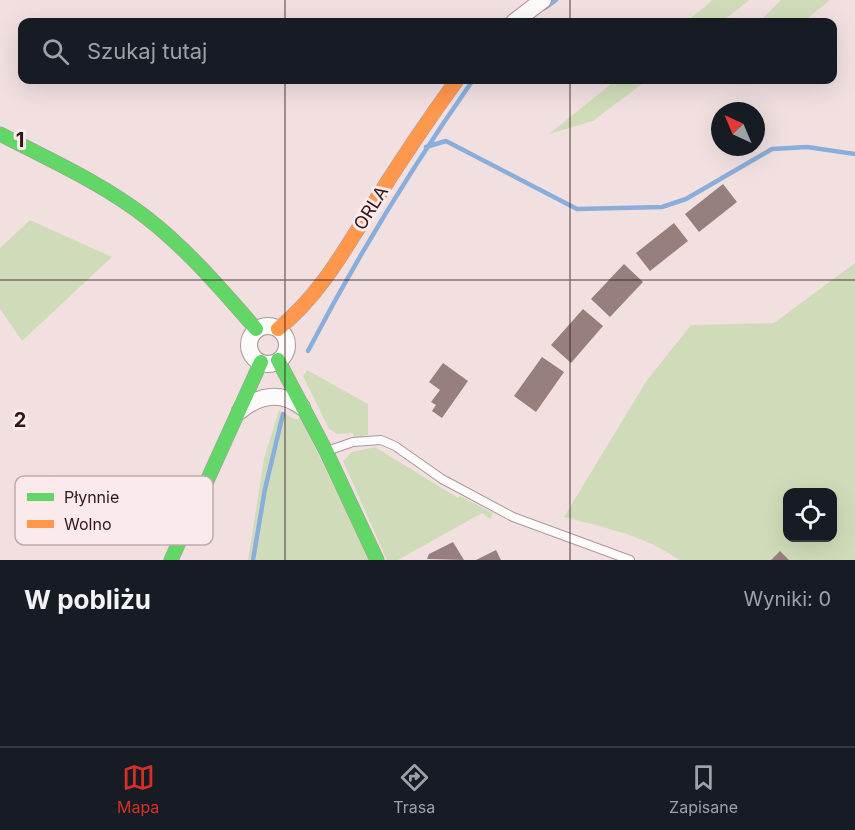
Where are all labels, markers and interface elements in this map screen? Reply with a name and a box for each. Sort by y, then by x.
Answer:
search box [18,18,837,84]
icon: search [39,35,72,68]
text: Szukaj tutaj [87,38,207,64]
north arrow [711,102,765,156]
text: 1 [16,128,24,152]
street label: ORLA [349,182,392,234]
text: 2 [14,408,26,432]
legend [15,476,213,545]
text: Płynnie [64,487,119,507]
map controls [783,488,837,542]
button: locate [783,488,837,542]
text: Wolno [64,514,111,534]
text: W pobliżu [24,584,151,615]
text: Wyniki: 0 [744,587,831,611]
tab: Mapa [117,761,159,817]
tab: Trasa [393,761,435,817]
tab: Zapisane [669,761,738,817]

